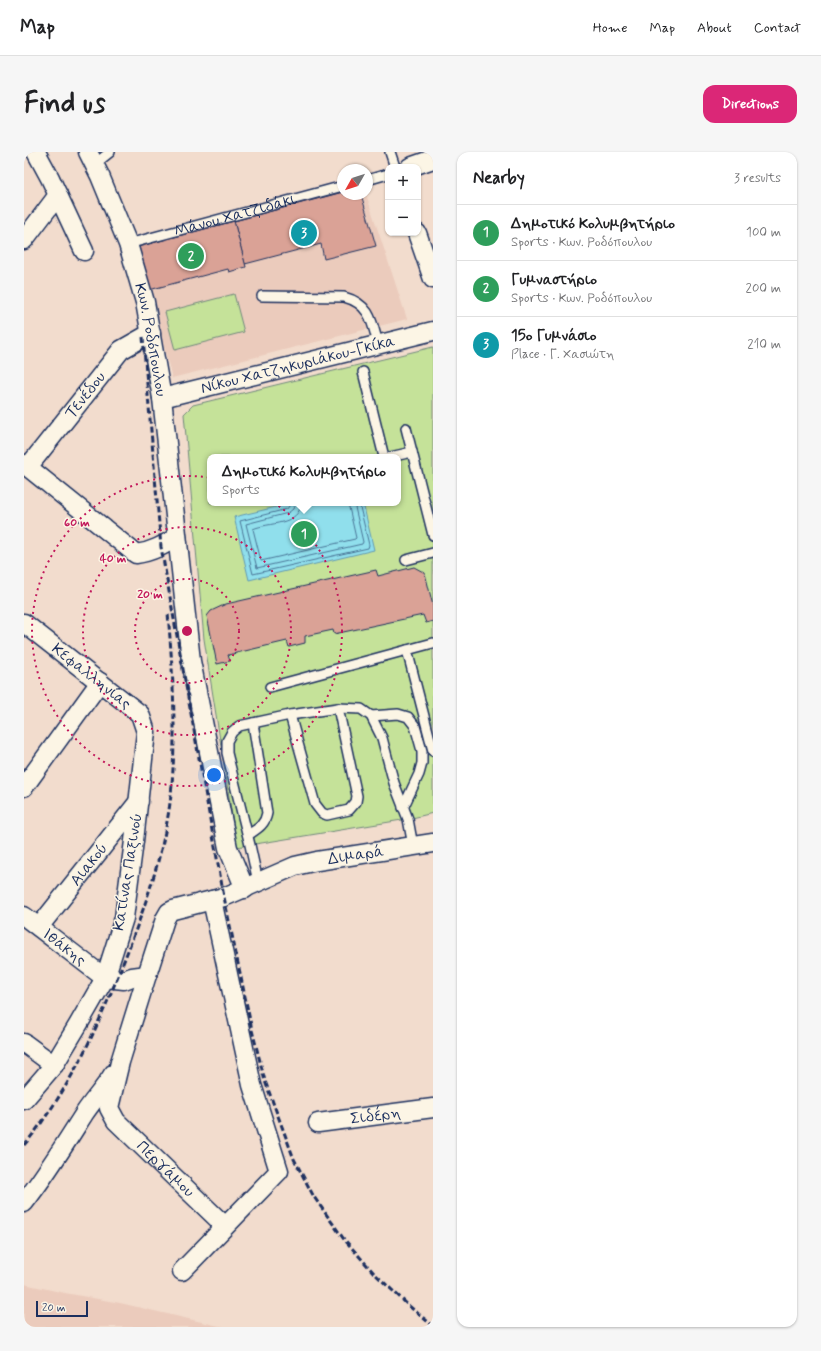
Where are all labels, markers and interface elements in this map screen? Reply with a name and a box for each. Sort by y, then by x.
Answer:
text: Map [20,15,55,40]
text: Home [593,19,627,37]
text: Map [649,19,675,37]
text: About [697,19,732,37]
text: Contact [754,19,801,37]
button: Directions [703,85,797,123]
text: Find us [24,86,105,123]
north arrow [337,164,373,200]
map controls [385,164,421,236]
button: + [385,164,421,200]
text: Nearby [473,167,525,189]
text: 3 results [734,170,781,187]
street label: Μάνου Χατζιδάκι [172,188,299,242]
button: − [385,200,421,236]
text: Δημοτικό Κολυμβητήριο [511,214,675,234]
pin: 3 [291,218,317,248]
text: 1 [483,224,489,241]
text: 100 m [746,224,781,241]
text: Sports · Κων. Ροδόπουλου [511,234,652,251]
pin: 2 [178,241,204,271]
text: Γυμναστήριο [511,270,597,290]
street label: Κων. Ροδόπουλου [129,280,172,398]
text: 2 [483,280,489,297]
text: 200 m [746,280,781,297]
text: Sports · Κων. Ροδόπουλου [511,290,652,307]
text: 15ο Γυμνάσιο [511,326,596,346]
street label: Νίκου Χατζηκυριάκου-Γκίκα [198,330,397,399]
text: 3 [483,336,489,353]
text: 210 m [747,336,781,353]
text: Place · Γ. Χασιώτη [511,346,614,363]
street label: Τενέδου [60,367,110,423]
popup [207,454,401,506]
text: Δημοτικό Κολυμβητήριο [222,462,386,482]
text: Sports [222,482,260,499]
text: 60 m [64,515,90,531]
pin: 1 [291,519,317,549]
text: 40 m [100,551,127,567]
text: 20 m [137,587,163,603]
centre of rings [180,624,194,638]
street label: Κεφαλληνίας [47,638,136,714]
your location [204,765,224,785]
street label: Κατίνας Παξινού [108,812,148,932]
street label: Αιακού [65,839,112,890]
street label: Διμαρά [326,840,385,870]
street label: Ιθάκης [38,924,91,970]
street label: Σιδέρη [349,1102,402,1129]
street label: Περγάμου [132,1136,199,1202]
scale bar [36,1299,88,1318]
text: 20 m [42,1301,65,1315]

